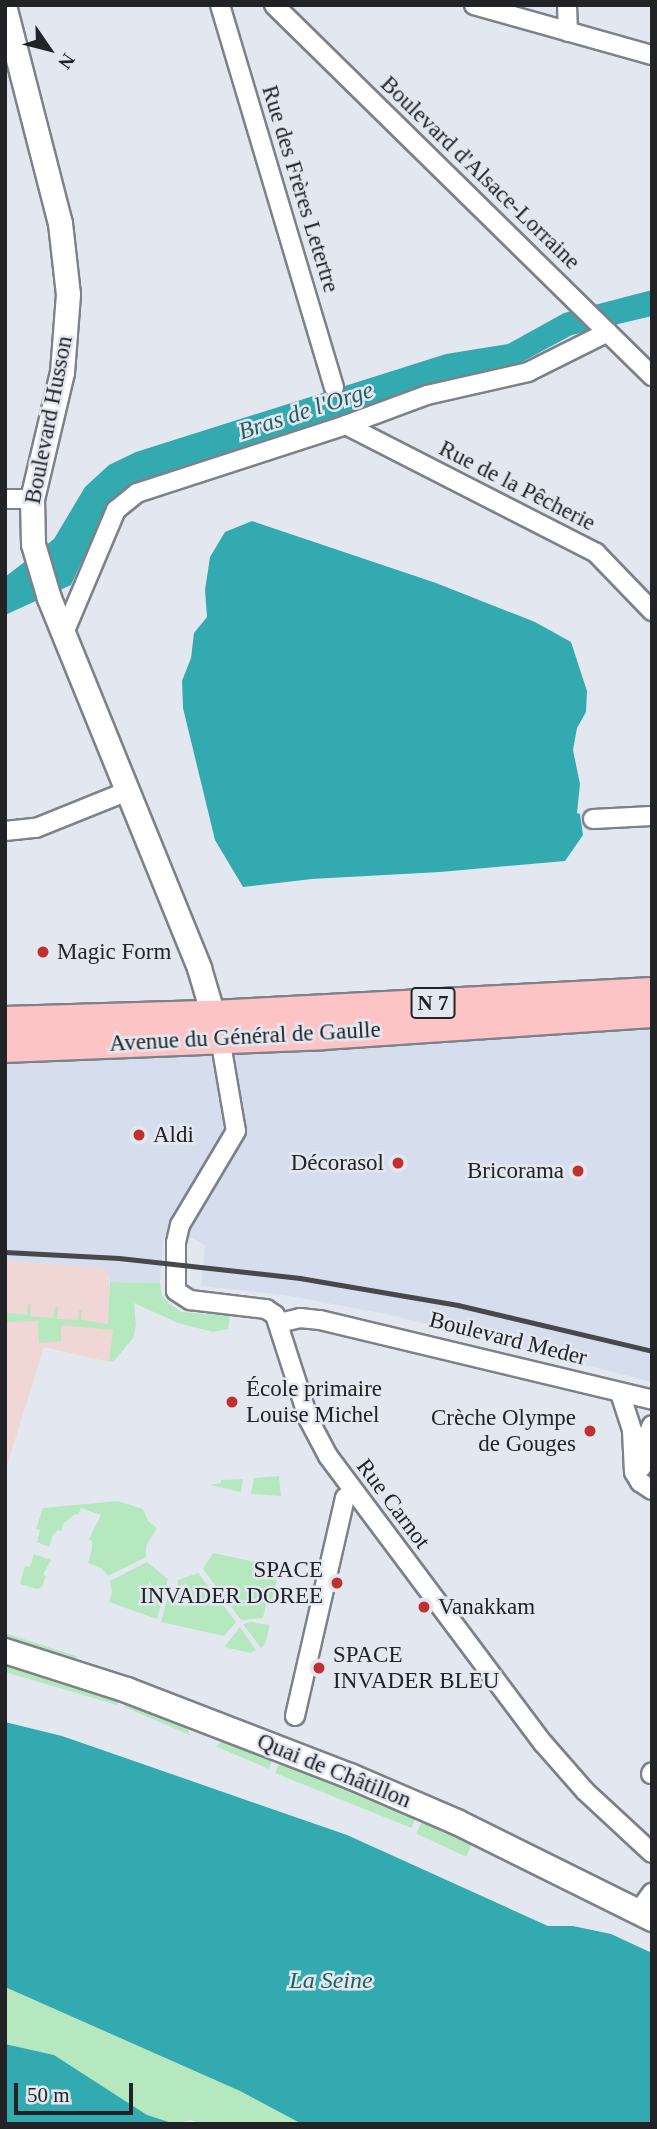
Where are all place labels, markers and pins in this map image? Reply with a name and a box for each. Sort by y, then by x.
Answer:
place label: Magic Form [57,938,171,966]
marker: Magic Form [35,944,51,960]
place label: Aldi [153,1121,194,1149]
marker: Aldi [131,1127,147,1143]
place label: Décorasol [291,1149,384,1177]
marker: Décorasol [390,1155,406,1171]
place label: Bricorama [467,1157,564,1185]
marker: Bricorama [570,1163,586,1179]
place label: École primaire Louise Michel [246,1375,382,1429]
marker: École primaire Louise Michel [224,1394,240,1410]
place label: Crèche Olympe de Gouges [431,1404,576,1458]
marker: Crèche Olympe de Gouges [582,1423,598,1439]
place label: SPACE INVADER DOREE [140,1556,323,1610]
marker: SPACE INVADER DOREE [329,1575,345,1591]
place label: Vanakkam [438,1593,535,1621]
marker: Vanakkam [416,1599,432,1615]
place label: SPACE INVADER BLEU [333,1641,499,1695]
marker: SPACE INVADER BLEU [311,1660,327,1676]

